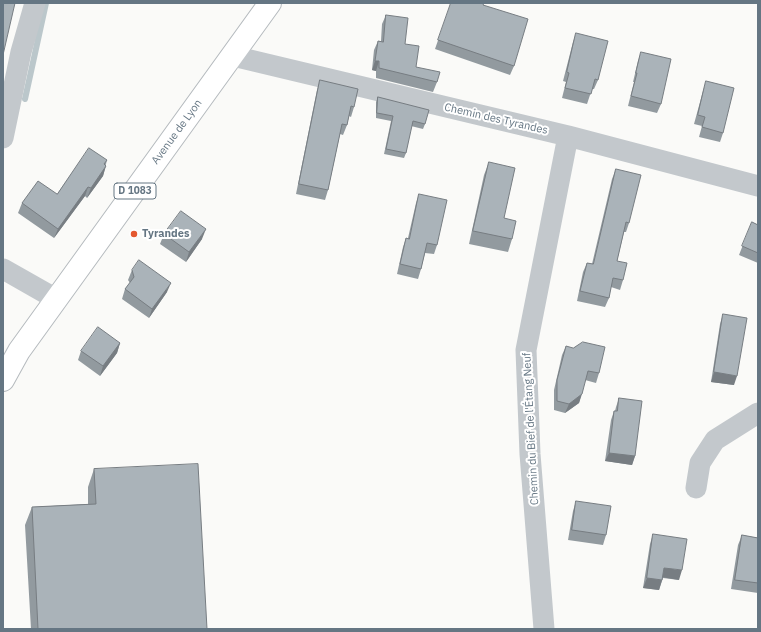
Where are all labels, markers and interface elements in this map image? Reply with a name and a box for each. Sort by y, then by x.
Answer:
street label: Avenue de Lyon [149,97,205,167]
street label: Chemin des Tyrandes [443,101,549,137]
road number: D 1083 [114,183,156,199]
place label: Tyrandes [142,227,189,241]
marker: Tyrandes [129,229,139,239]
street label: Chemin du Bief de l'Étang Neuf [520,352,542,506]

